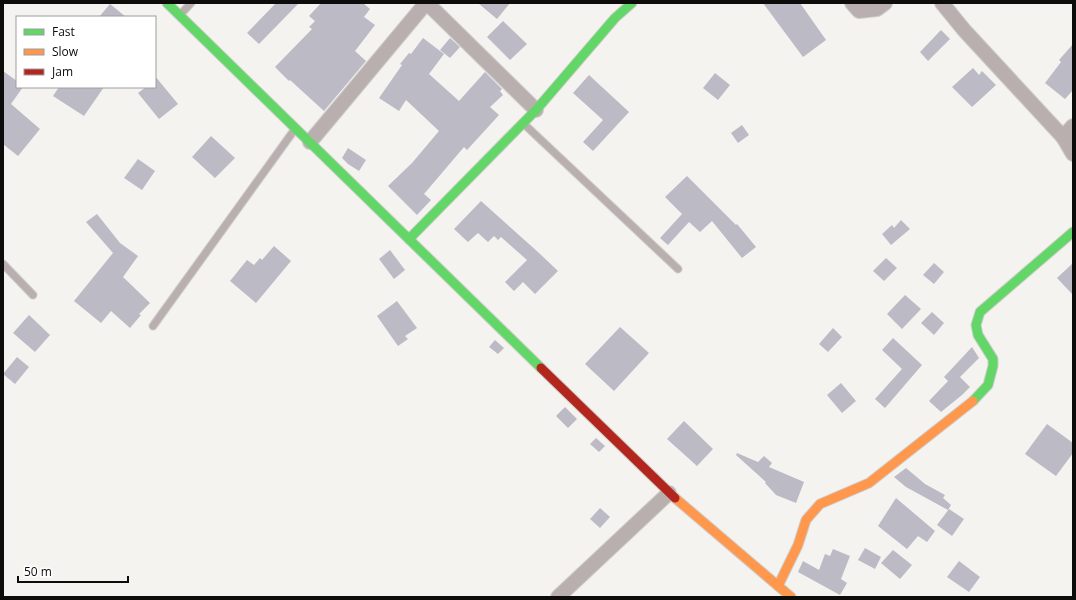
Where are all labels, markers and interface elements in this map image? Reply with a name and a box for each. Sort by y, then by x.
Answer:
legend [16,16,156,88]
text: Fast [52,23,75,40]
text: Slow [52,43,79,60]
text: Jam [51,63,73,80]
scale bar [18,558,128,584]
text: 50 m [24,563,52,580]

